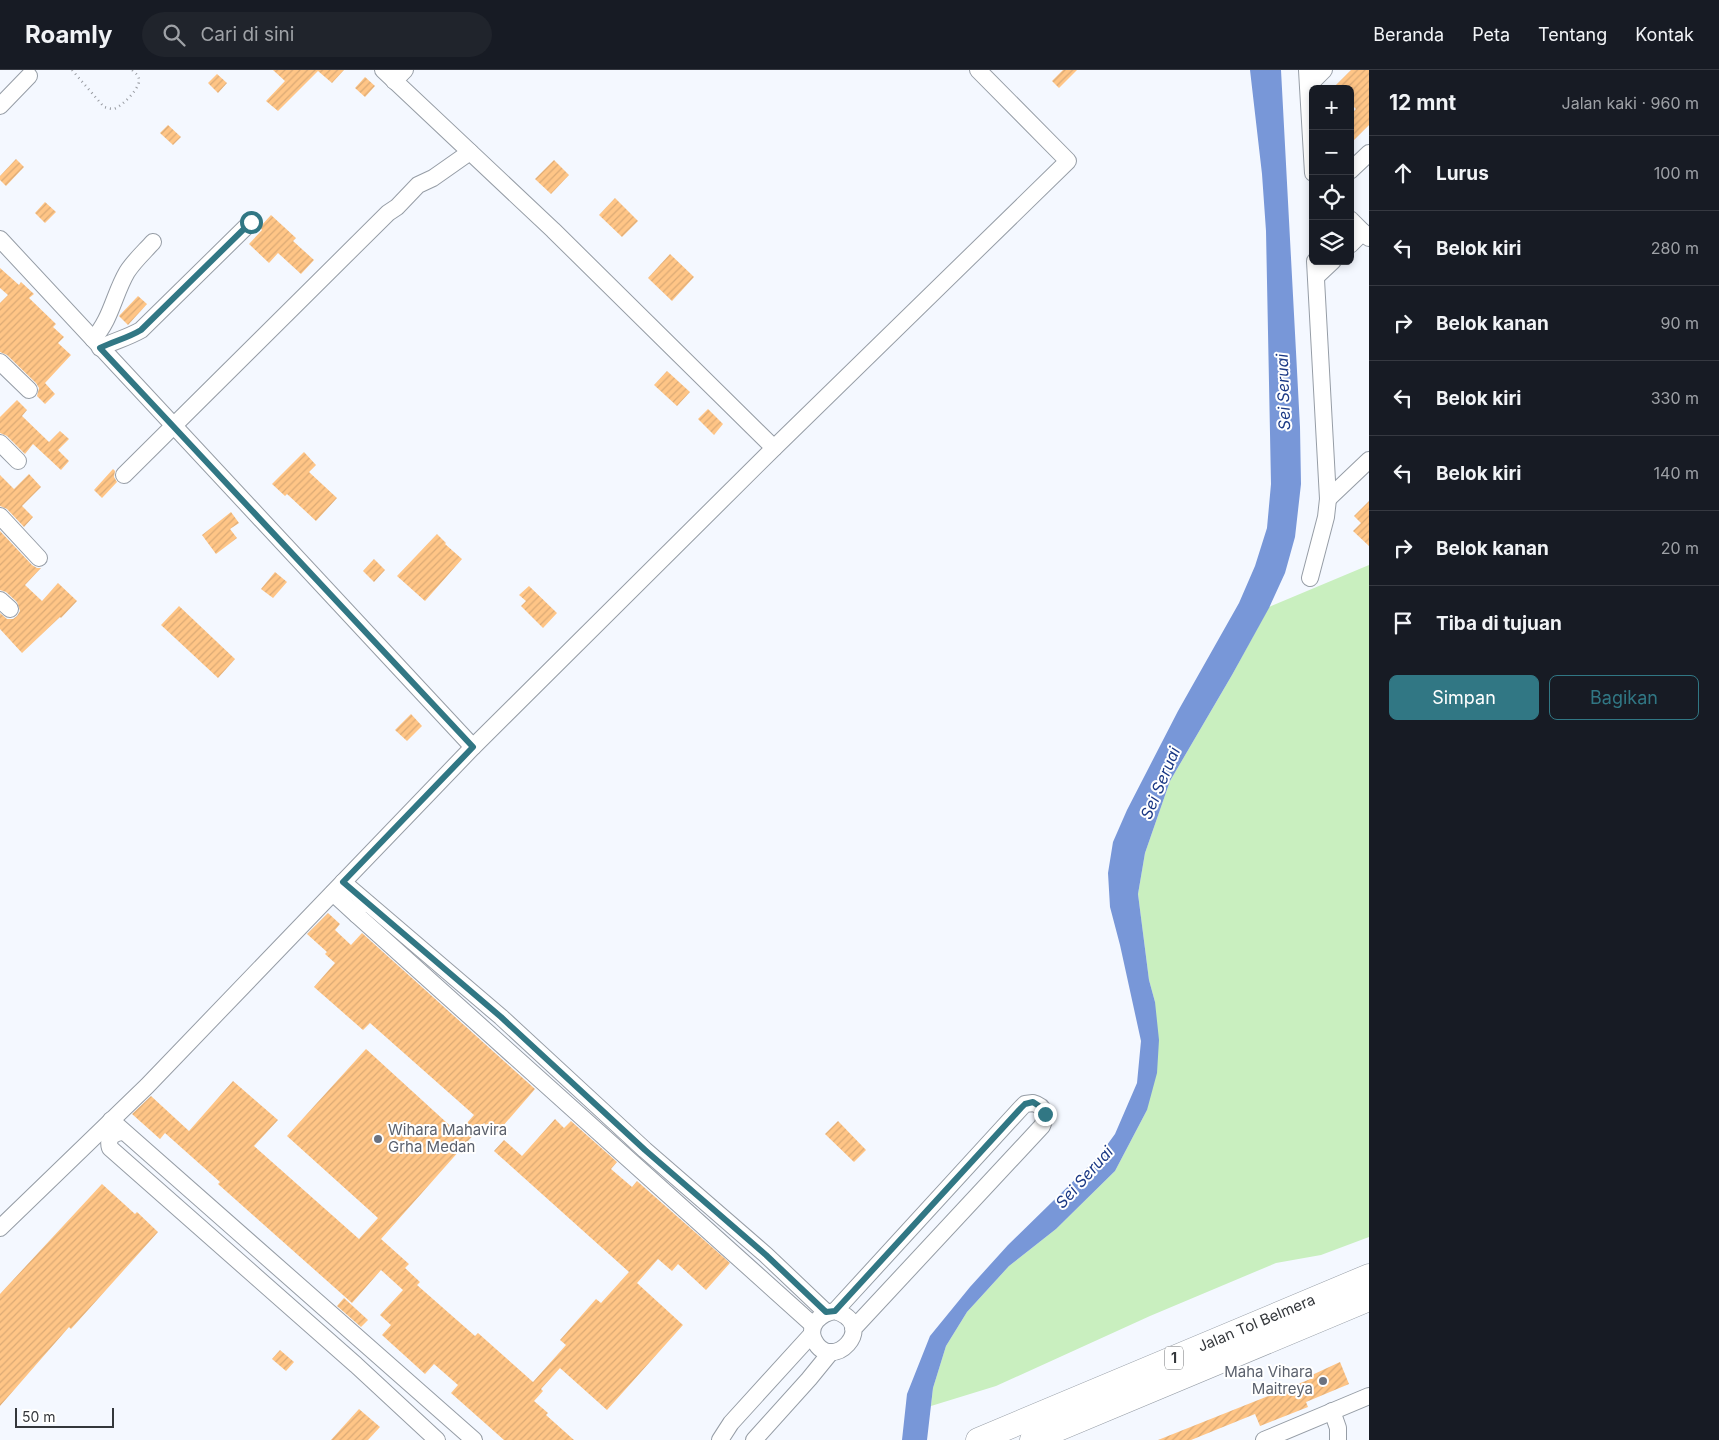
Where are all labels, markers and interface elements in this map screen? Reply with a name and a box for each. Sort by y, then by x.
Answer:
search box [142,12,492,57]
text: Roamly [25,20,112,49]
icon: search [160,21,188,49]
text: Cari di sini [200,23,294,46]
text: Beranda [1373,24,1444,45]
text: Peta [1472,24,1510,45]
text: Tentang [1538,24,1607,45]
text: Kontak [1635,24,1694,45]
map controls [1309,85,1354,265]
button: + [1309,85,1354,130]
text: 12 mnt [1389,90,1456,115]
text: Jalan kaki · 960 m [1562,93,1699,113]
button: − [1309,130,1354,175]
icon: ahead [1389,159,1417,187]
text: Lurus [1436,162,1489,185]
text: 100 m [1654,163,1699,183]
button: locate [1309,175,1354,220]
route start [240,211,263,234]
button: layers [1309,220,1354,265]
icon: left [1389,234,1417,262]
text: Belok kiri [1436,237,1521,260]
text: 280 m [1651,238,1699,258]
icon: right [1389,309,1417,337]
text: Belok kanan [1436,312,1549,335]
text: 90 m [1660,313,1699,333]
water label: Sei Seruai [1272,352,1294,431]
icon: left [1389,384,1417,412]
text: Belok kiri [1436,387,1521,410]
text: 330 m [1651,388,1699,408]
icon: left [1389,459,1417,487]
text: Belok kiri [1436,462,1521,485]
text: 140 m [1654,463,1699,483]
icon: right [1389,534,1417,562]
text: Belok kanan [1436,537,1549,560]
text: 20 m [1661,538,1699,558]
icon: arrive [1389,609,1417,637]
text: Tiba di tujuan [1436,612,1562,635]
button: Simpan [1389,675,1539,720]
button: Bagikan [1549,675,1699,720]
water label: Sei Seruai [1136,743,1185,822]
route end [1034,1103,1057,1126]
place label: Wihara Mahavira Grha Medan [388,1120,507,1156]
marker: Wihara Mahavira Grha Medan [372,1133,384,1145]
water label: Sei Seruai [1051,1141,1118,1212]
street label: Jalan Tol Belmera [1195,1290,1318,1356]
road number: 1 [1165,1346,1183,1370]
place label: Maha Vihara Maitreya [1224,1362,1313,1398]
marker: Maha Vihara Maitreya [1317,1375,1329,1387]
scale bar [15,1405,114,1428]
text: 50 m [22,1408,56,1425]

